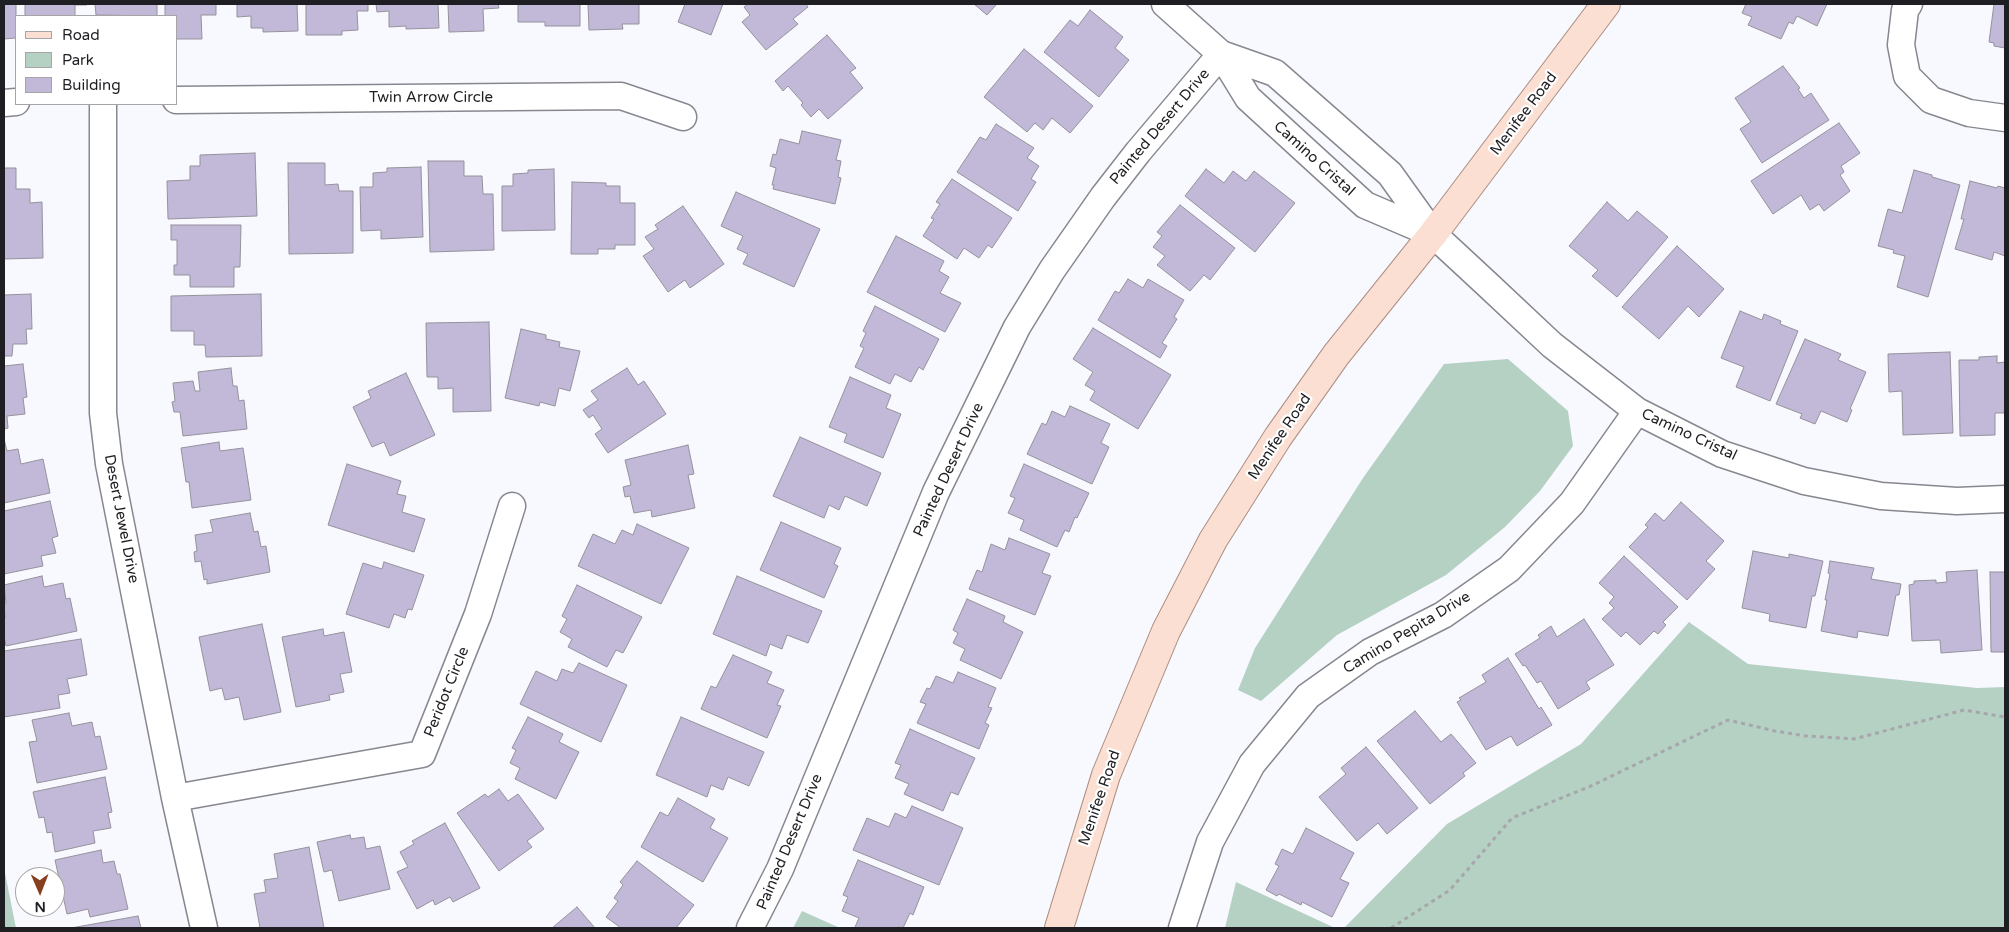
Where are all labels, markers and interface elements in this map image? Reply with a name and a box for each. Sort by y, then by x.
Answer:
legend [15,15,178,105]
text: Road [62,26,100,44]
text: Park [62,51,94,69]
street label: Painted Desert Drive [1106,65,1214,189]
street label: Menifee Road [1487,69,1561,159]
text: Building [62,76,121,94]
street label: Twin Arrow Circle [369,89,493,107]
street label: Camino Cristal [1270,118,1358,200]
street label: Menifee Road [1245,391,1315,483]
street label: Painted Desert Drive [910,400,988,540]
street label: Camino Cristal [1638,405,1740,465]
street label: Desert Jewel Drive [100,453,142,585]
street label: Camino Pepita Drive [1340,588,1474,678]
street label: Peridot Circle [421,644,473,740]
street label: Menifee Road [1075,748,1125,848]
street label: Painted Desert Drive [753,771,827,913]
north arrow [15,867,65,917]
text: N [34,898,46,915]

